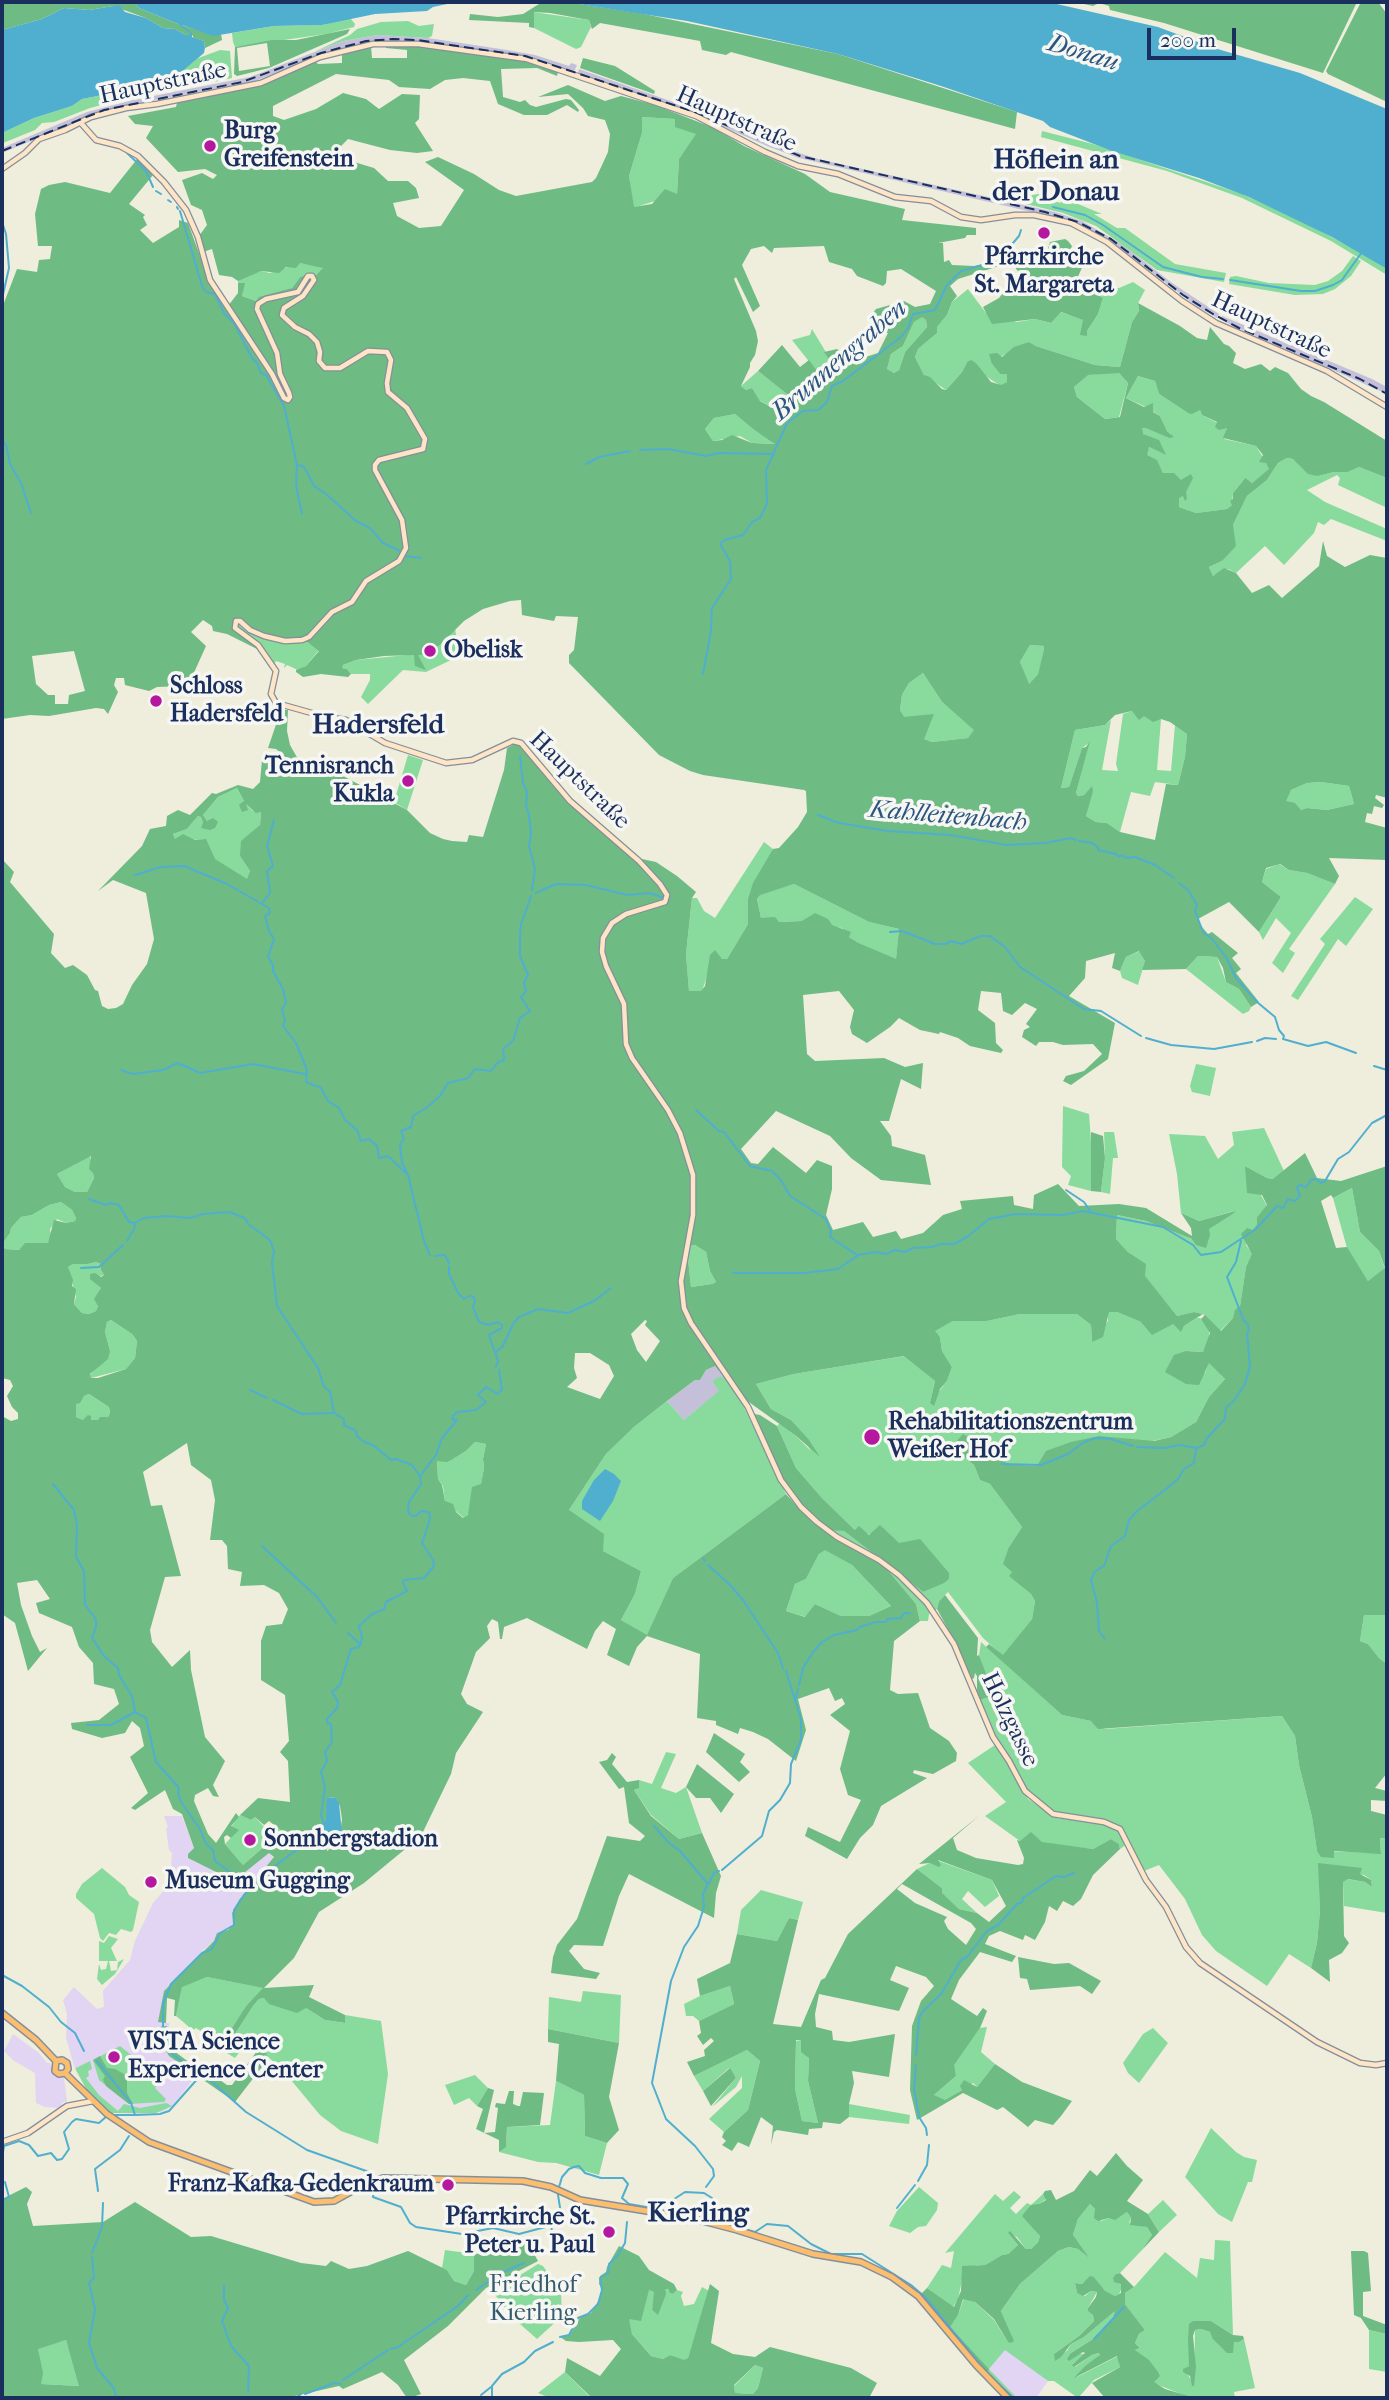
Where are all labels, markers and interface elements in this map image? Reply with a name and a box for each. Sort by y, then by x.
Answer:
scale bar [1151,14,1240,58]
water label: Donau [1044,28,1122,80]
text: 200 m [1160,28,1216,52]
street label: Hauptstraße [97,57,229,111]
street label: Hauptstraße [671,81,801,159]
place label: Burg Greifenstein [224,118,354,174]
marker: Burg Greifenstein [202,138,218,154]
district label: Höflein an der Donau [992,144,1120,210]
marker: Pfarrkirche St. Margareta [1036,225,1052,241]
place label: Pfarrkirche St. Margareta [974,244,1114,300]
street label: Hauptstraße [1206,286,1336,366]
water label: Brunnengraben [766,294,914,428]
place label: Obelisk [444,637,522,665]
marker: Obelisk [422,643,438,659]
place label: Schloss Hadersfeld [170,673,283,729]
marker: Schloss Hadersfeld [148,693,164,709]
district label: Hadersfeld [312,709,444,743]
street label: Hauptstraße [523,726,635,836]
place label: Tennisranch Kukla [265,753,394,809]
marker: Tennisranch Kukla [400,773,416,789]
water label: Kahlleitenbach [868,795,1028,839]
place label: Rehabilitationszentrum Weißer Hof [888,1409,1133,1465]
marker: Rehabilitationszentrum Weißer Hof [862,1427,882,1447]
street label: Holzgasse [974,1668,1044,1772]
place label: Sonnbergstadion [264,1826,438,1854]
marker: Sonnbergstadion [242,1832,258,1848]
place label: Museum Gugging [165,1868,350,1896]
marker: Museum Gugging [143,1874,159,1890]
place label: VISTA Science Experience Center [128,2029,323,2085]
marker: VISTA Science Experience Center [106,2049,122,2065]
place label: Franz-Kafka-Gedenkraum [168,2171,434,2199]
marker: Franz-Kafka-Gedenkraum [440,2177,456,2193]
district label: Kierling [647,2197,749,2231]
place label: Pfarrkirche St. Peter u. Paul [445,2204,595,2260]
marker: Pfarrkirche St. Peter u. Paul [601,2224,617,2240]
park label: Friedhof Kierling [489,2272,577,2328]

